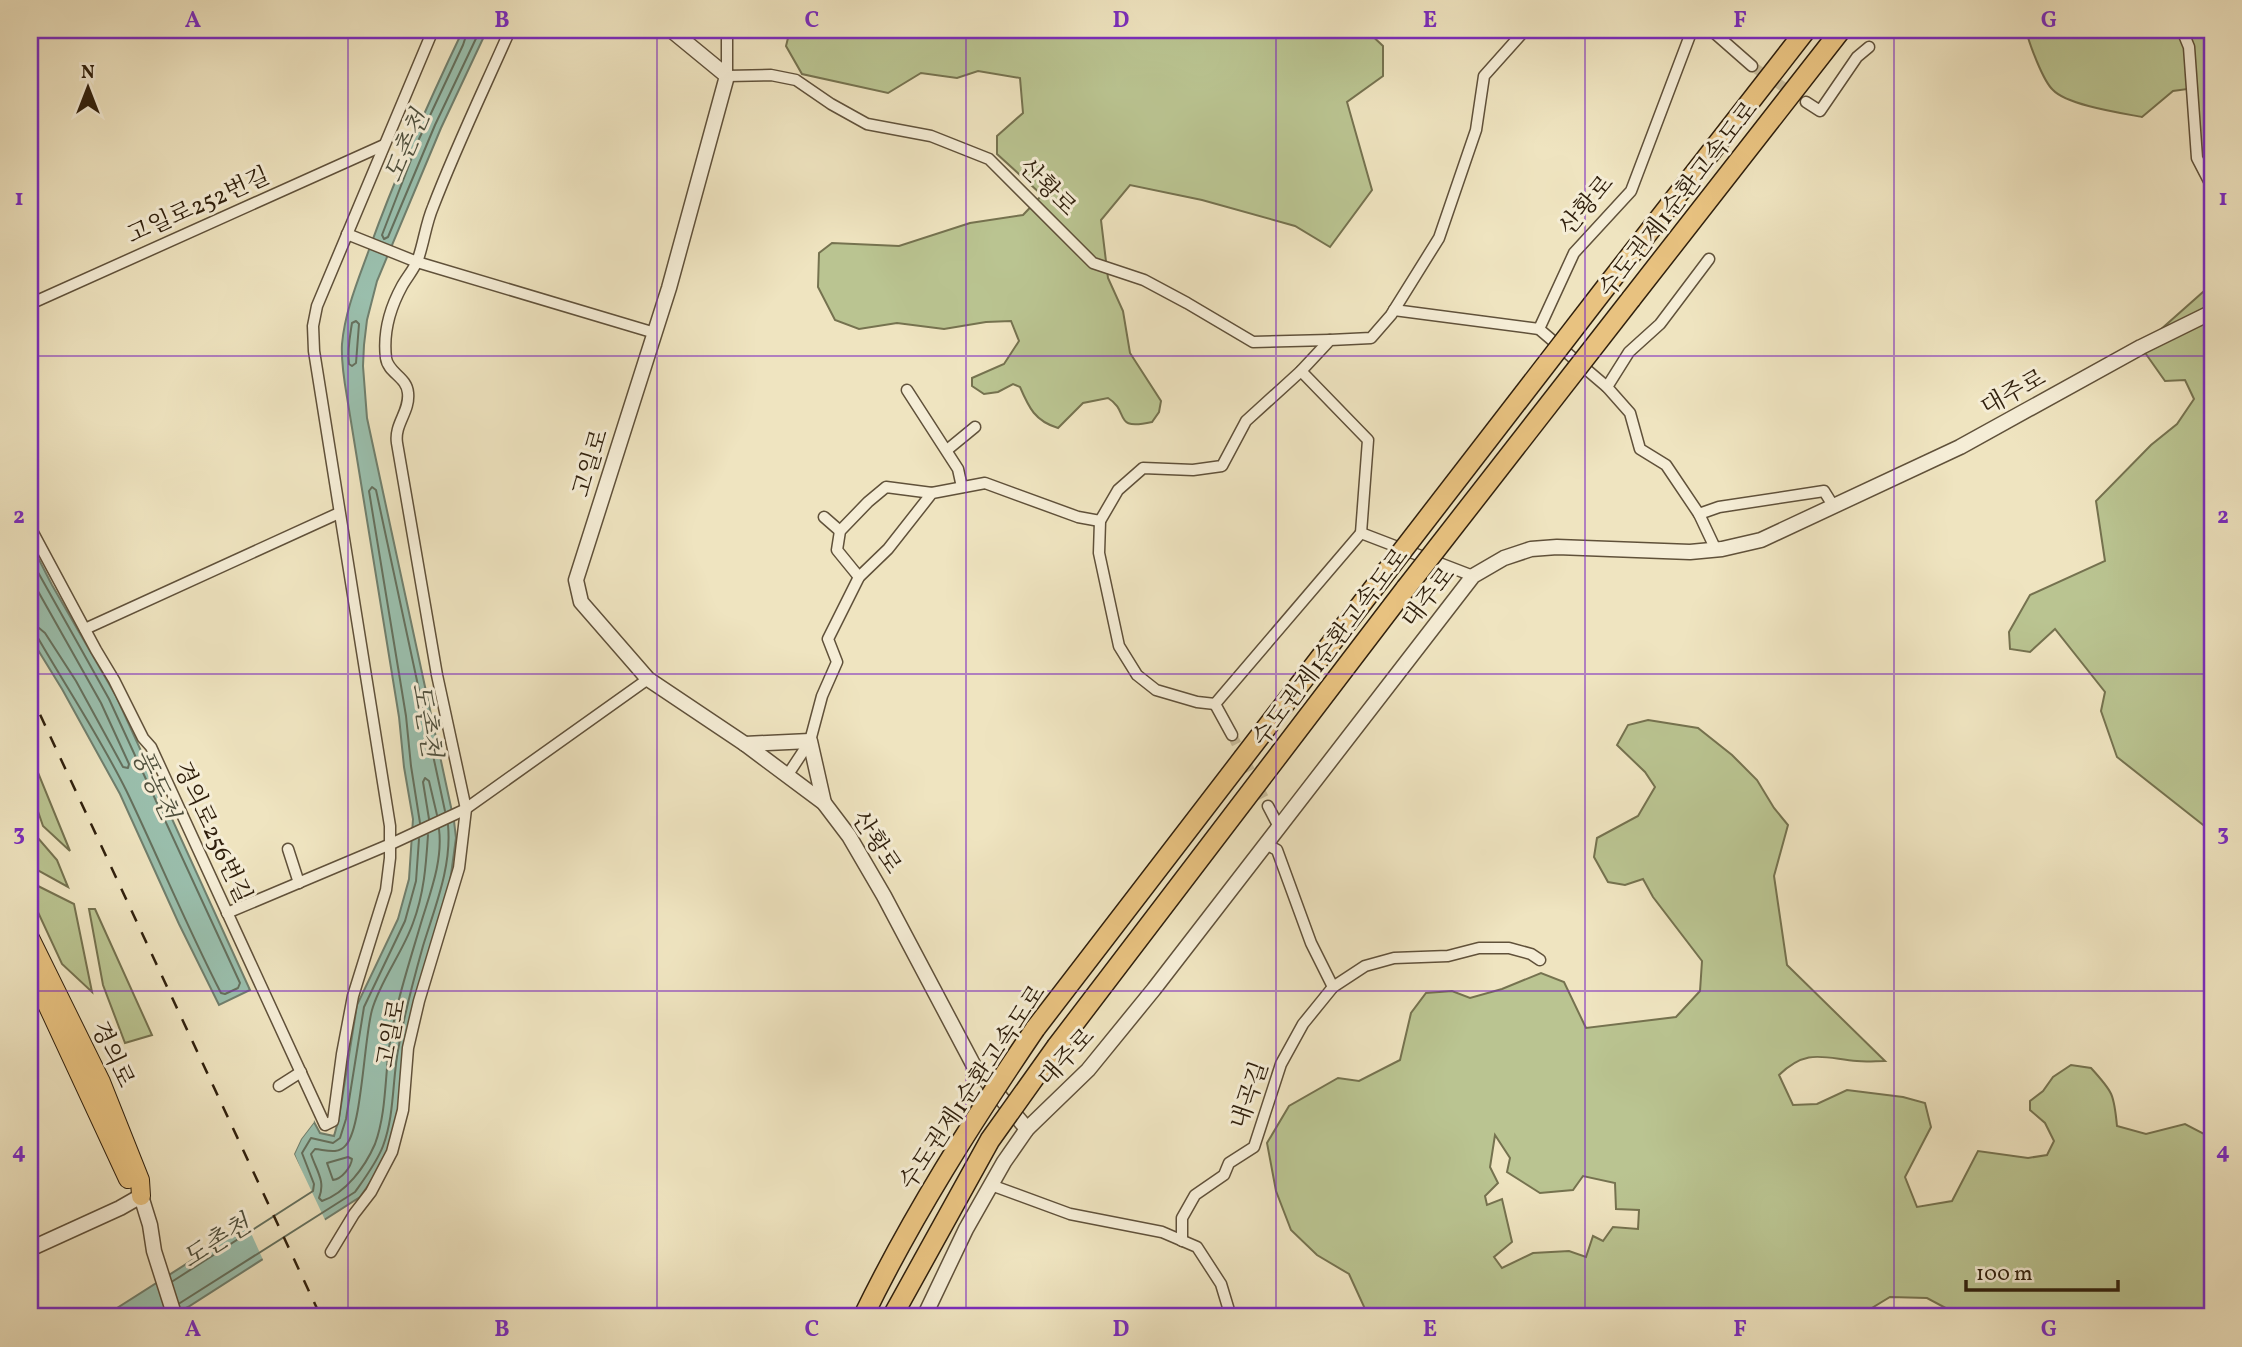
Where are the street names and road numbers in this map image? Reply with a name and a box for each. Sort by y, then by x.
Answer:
street label: 수도권제1순환고속도로 [1592,95,1767,306]
street label: 산황로 [1010,152,1083,225]
street label: 고일로252번길 [122,160,276,254]
street label: 산황로 [1552,169,1623,244]
street label: 대주로 [1975,362,2053,425]
street label: 고일로 [565,425,618,502]
street label: 수도권제1순환고속도로 [1245,542,1418,755]
street label: 대주로 [1395,560,1464,636]
street label: 경의로256번길 [164,757,259,909]
street label: 산황로 [842,805,909,882]
street label: 수도권제1순환고속도로 [892,979,1055,1198]
street label: 고일로 [370,996,416,1071]
street label: 경의로 [81,1016,141,1094]
street label: 대주로 [1031,1021,1104,1095]
street label: 내곡길 [1223,1057,1278,1134]

